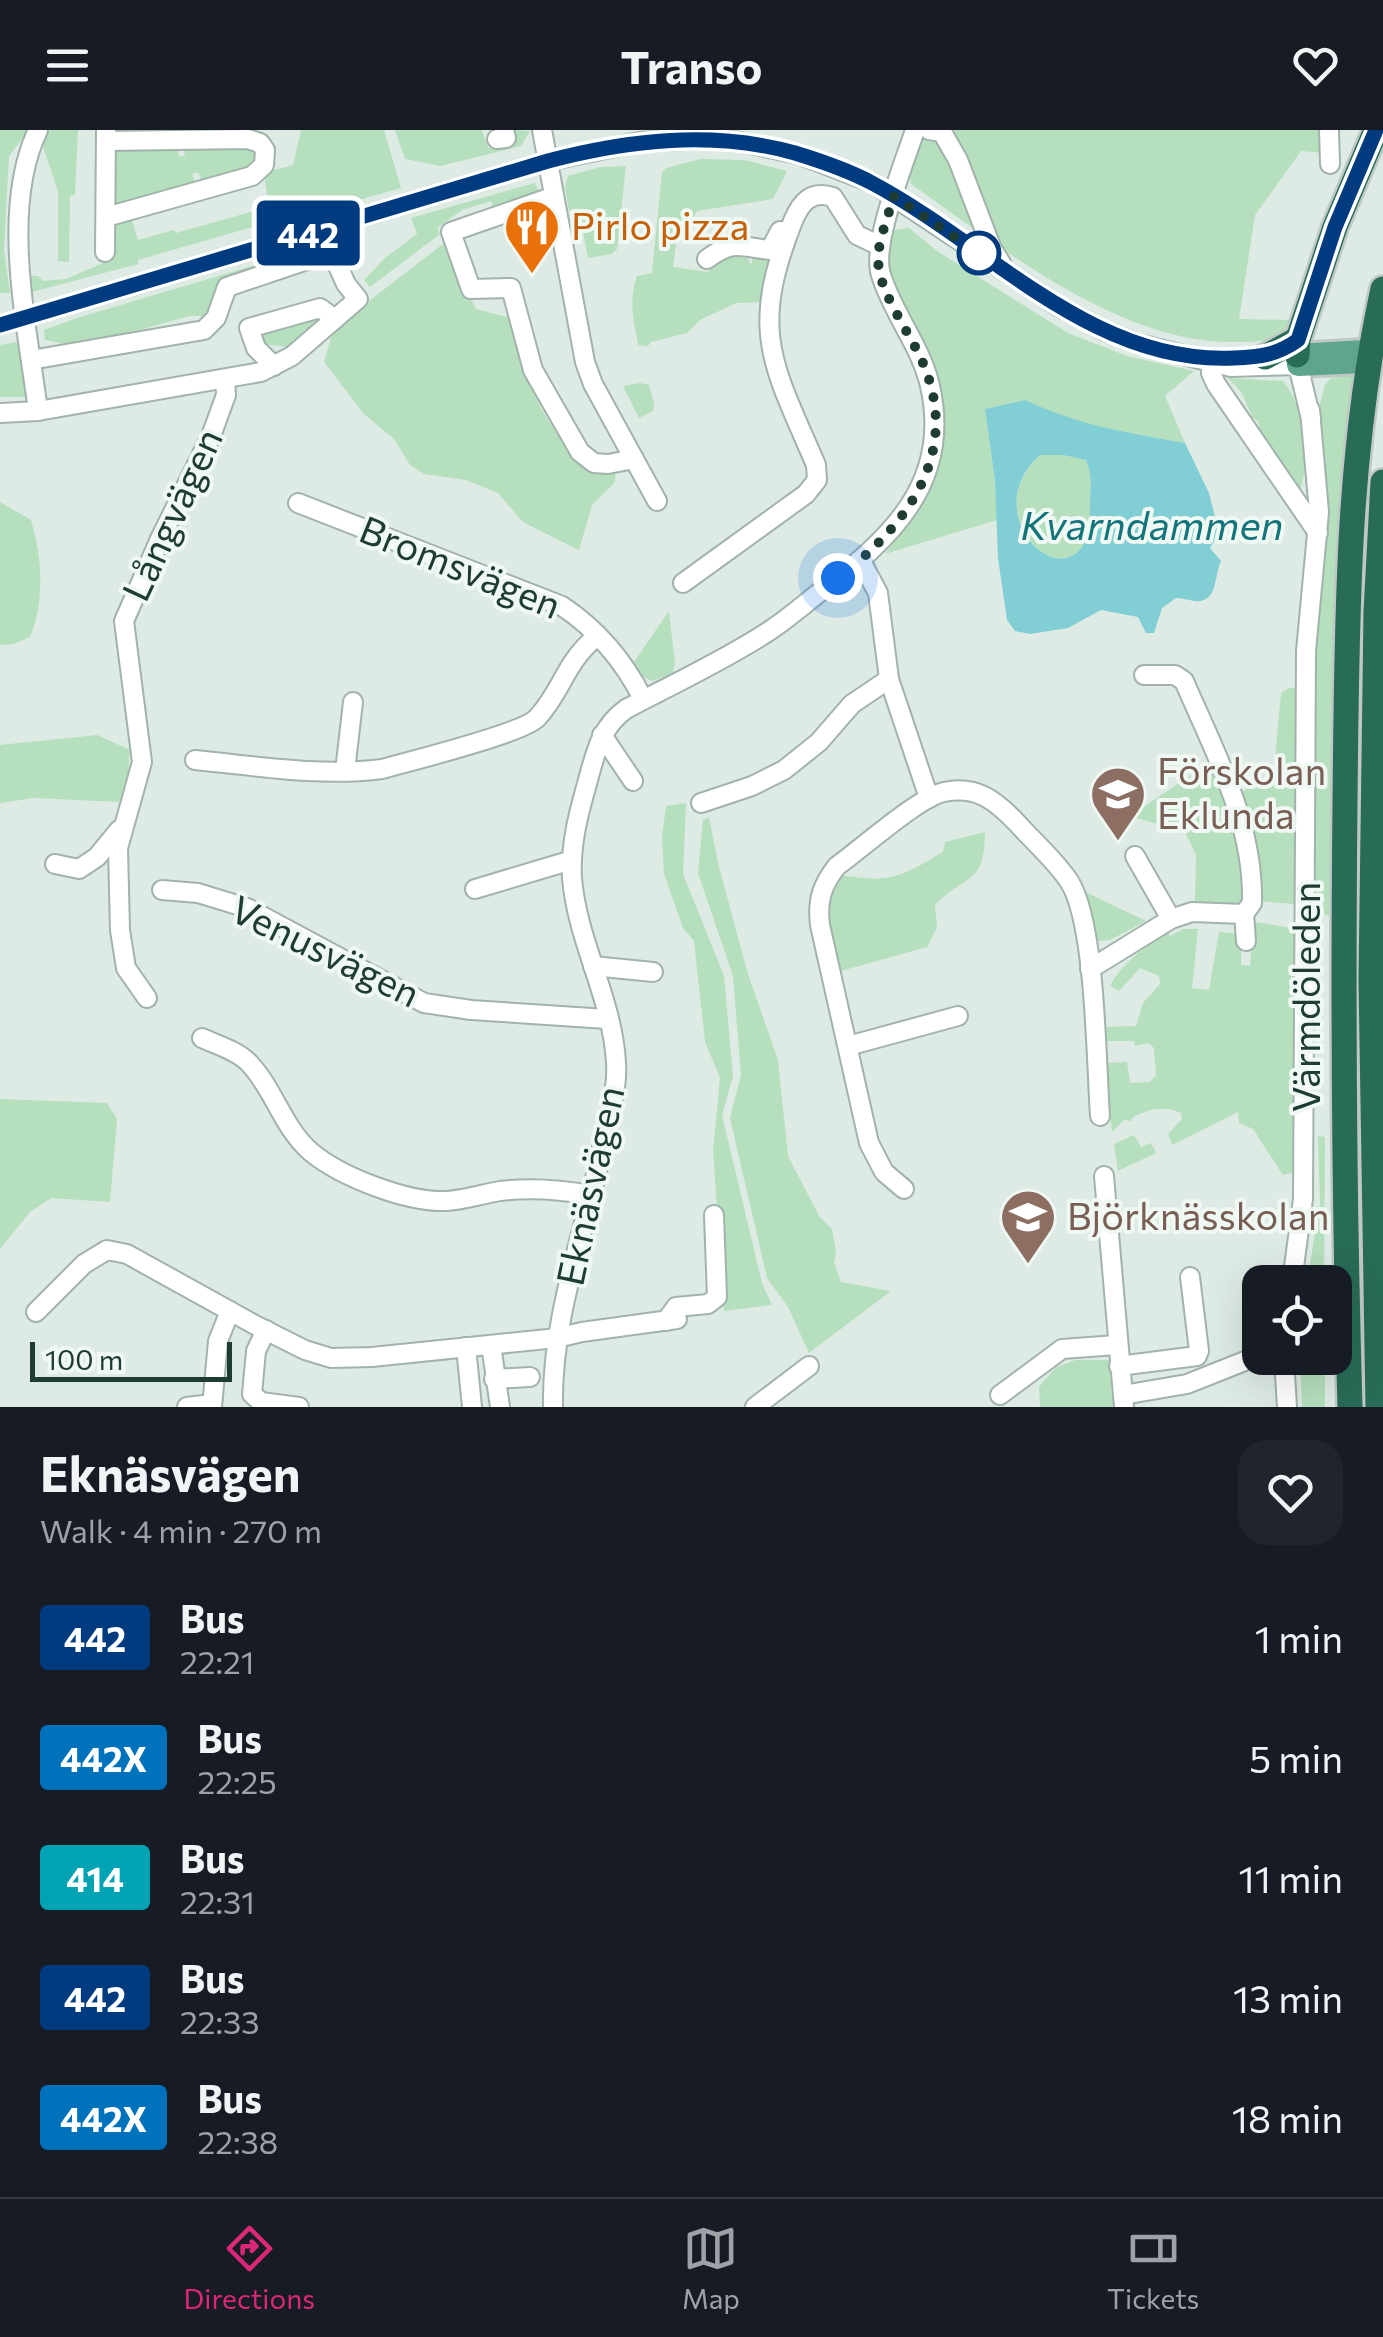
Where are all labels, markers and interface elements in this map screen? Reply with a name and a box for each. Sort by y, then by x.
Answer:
icon: menu [40,38,95,93]
text: Transo [621,38,762,93]
icon: heart [1288,38,1343,93]
restaurant icon: Pirlo pizza [502,197,562,276]
line badge: 442 [250,200,366,266]
place label: Pirlo pizza [571,201,749,248]
text: 442 [277,212,339,255]
unlabelled marker [958,232,1000,274]
street label: Långvägen [110,420,231,608]
water label: Kvarndammen [1021,499,1283,548]
street label: Bromsvägen [354,504,568,627]
your location [813,553,863,603]
place label: Förskolan Eklunda [1157,746,1326,837]
school or university icon: Förskolan Eklunda [1088,764,1148,843]
street label: Värmdöleden [1281,882,1328,1112]
street label: Venusvägen [224,884,428,1016]
street label: Eknäsvägen [545,1082,633,1289]
school or university icon: Björknässkolan [998,1187,1058,1266]
place label: Björknässkolan [1067,1191,1329,1238]
map controls [1242,1265,1352,1375]
button: locate [1242,1265,1352,1375]
scale bar [30,1337,232,1382]
text: 100 m [45,1342,123,1376]
button: heart [1238,1440,1343,1545]
text: Eknäsvägen [40,1443,300,1502]
text: Walk · 4 min · 270 m [40,1510,322,1550]
text: Bus [180,1594,245,1641]
text: 1 min [1255,1614,1343,1661]
text: 442 [64,1616,126,1659]
text: 22:21 [180,1641,254,1681]
text: Bus [197,1714,262,1761]
text: 5 min [1249,1734,1343,1781]
text: 442X [60,1736,147,1779]
text: 22:25 [197,1761,277,1801]
text: Bus [180,1834,245,1881]
text: 11 min [1239,1854,1343,1901]
text: 414 [66,1856,124,1899]
text: 22:31 [180,1881,255,1921]
text: Bus [180,1954,245,2001]
text: 13 min [1233,1974,1343,2021]
text: 442 [64,1976,126,2019]
text: 22:33 [180,2001,259,2041]
text: Bus [197,2074,262,2121]
text: 18 min [1232,2094,1343,2141]
text: 442X [60,2096,147,2139]
text: 22:38 [197,2121,278,2161]
tab: Directions [184,2221,315,2315]
tab: Map [682,2221,740,2315]
tab: Tickets [1107,2221,1199,2315]

